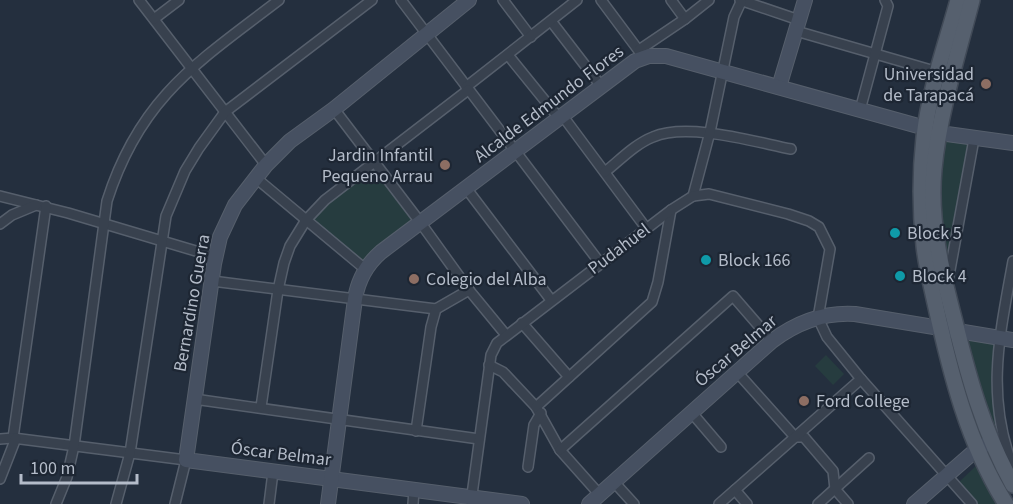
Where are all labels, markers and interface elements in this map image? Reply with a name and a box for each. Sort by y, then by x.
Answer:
street label: Alcalde Edmundo Flores [469,39,629,169]
place label: Universidad de Tarapacá [883,62,974,108]
marker: Universidad de Tarapacá [979,77,993,91]
place label: Jardin Infantil Pequeno Arrau [322,143,433,189]
marker: Jardin Infantil Pequeno Arrau [438,158,452,172]
street label: Pudahuel [583,217,655,281]
place label: Block 5 [907,221,962,246]
marker: Block 5 [888,226,902,240]
street label: Bernardino Guerra [168,232,216,374]
place label: Block 166 [718,248,791,273]
marker: Block 166 [699,253,713,267]
place label: Block 4 [912,264,967,289]
place label: Colegio del Alba [426,267,546,292]
marker: Block 4 [893,269,907,283]
marker: Colegio del Alba [407,272,421,286]
street label: Óscar Belmar [689,309,783,393]
place label: Ford College [816,389,910,414]
marker: Ford College [797,394,811,408]
street label: Óscar Belmar [229,435,333,473]
scale bar [21,447,136,485]
text: 100 m [30,456,75,481]

